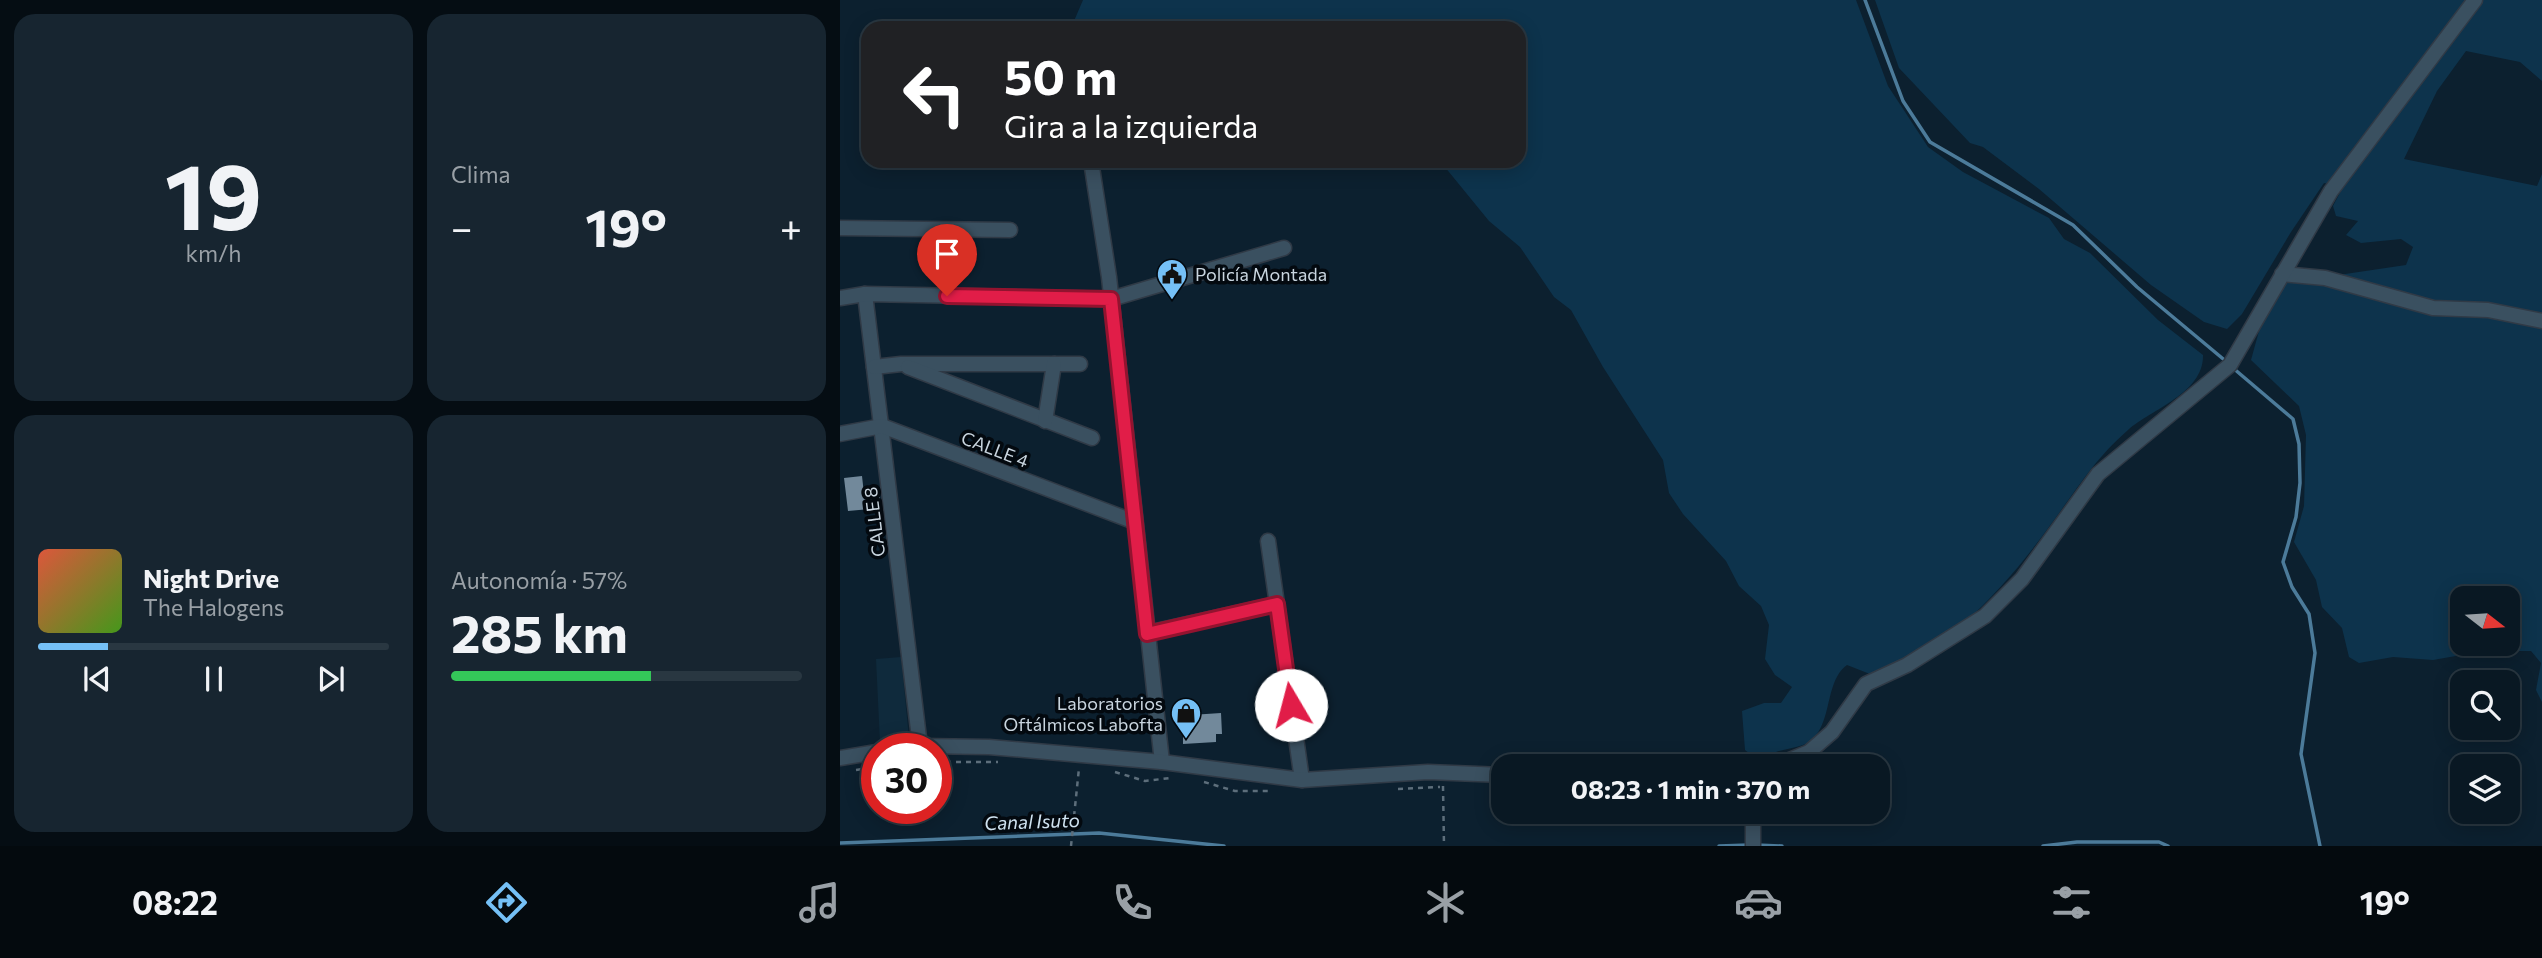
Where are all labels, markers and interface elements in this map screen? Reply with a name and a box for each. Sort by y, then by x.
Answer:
text: 50 m [1004,45,1117,105]
icon: left [889,49,980,140]
text: Gira a la izquierda [1004,105,1258,145]
text: 19 [165,137,262,249]
text: Clima [451,160,511,188]
text: 19° [585,194,667,258]
text: − [451,203,473,250]
text: + [780,203,802,250]
pin [917,224,977,296]
icon: arrive [928,235,966,273]
text: km/h [186,239,241,267]
public building icon: Policía Montada [1155,257,1189,301]
place label: Policía Montada [1195,263,1327,285]
street label: CALLE 4 [958,426,1032,472]
street label: CALLE 8 [859,486,889,558]
text: Night Drive [143,562,279,593]
text: Autonomía · 57% [451,566,627,594]
north arrow [2450,586,2520,656]
map controls [2450,586,2520,824]
text: The Halogens [143,593,284,621]
text: 285 km [451,600,628,664]
icon: previous [78,660,116,698]
icon: pause [195,660,233,698]
icon: next [312,660,350,698]
position arrow [1254,668,1328,742]
button: search [2450,670,2520,740]
place label: Laboratorios Oftálmicos Labofta [1004,692,1163,735]
shop icon: Laboratorios Oftálmicos Labofta [1169,696,1203,740]
speed limit sign: 30 [861,733,952,824]
button: layers [2450,754,2520,824]
text: 08:23 · 1 min · 370 m [1571,773,1810,804]
water label: Canal Isuto [984,808,1080,834]
icon: directions [482,878,531,927]
icon: music [795,878,844,927]
icon: phone [1108,878,1157,927]
icon: climate [1421,878,1470,927]
icon: car [1734,878,1783,927]
icon: filters [2047,878,2096,927]
text: 08:22 [132,882,218,922]
text: 19° [2360,882,2410,922]

